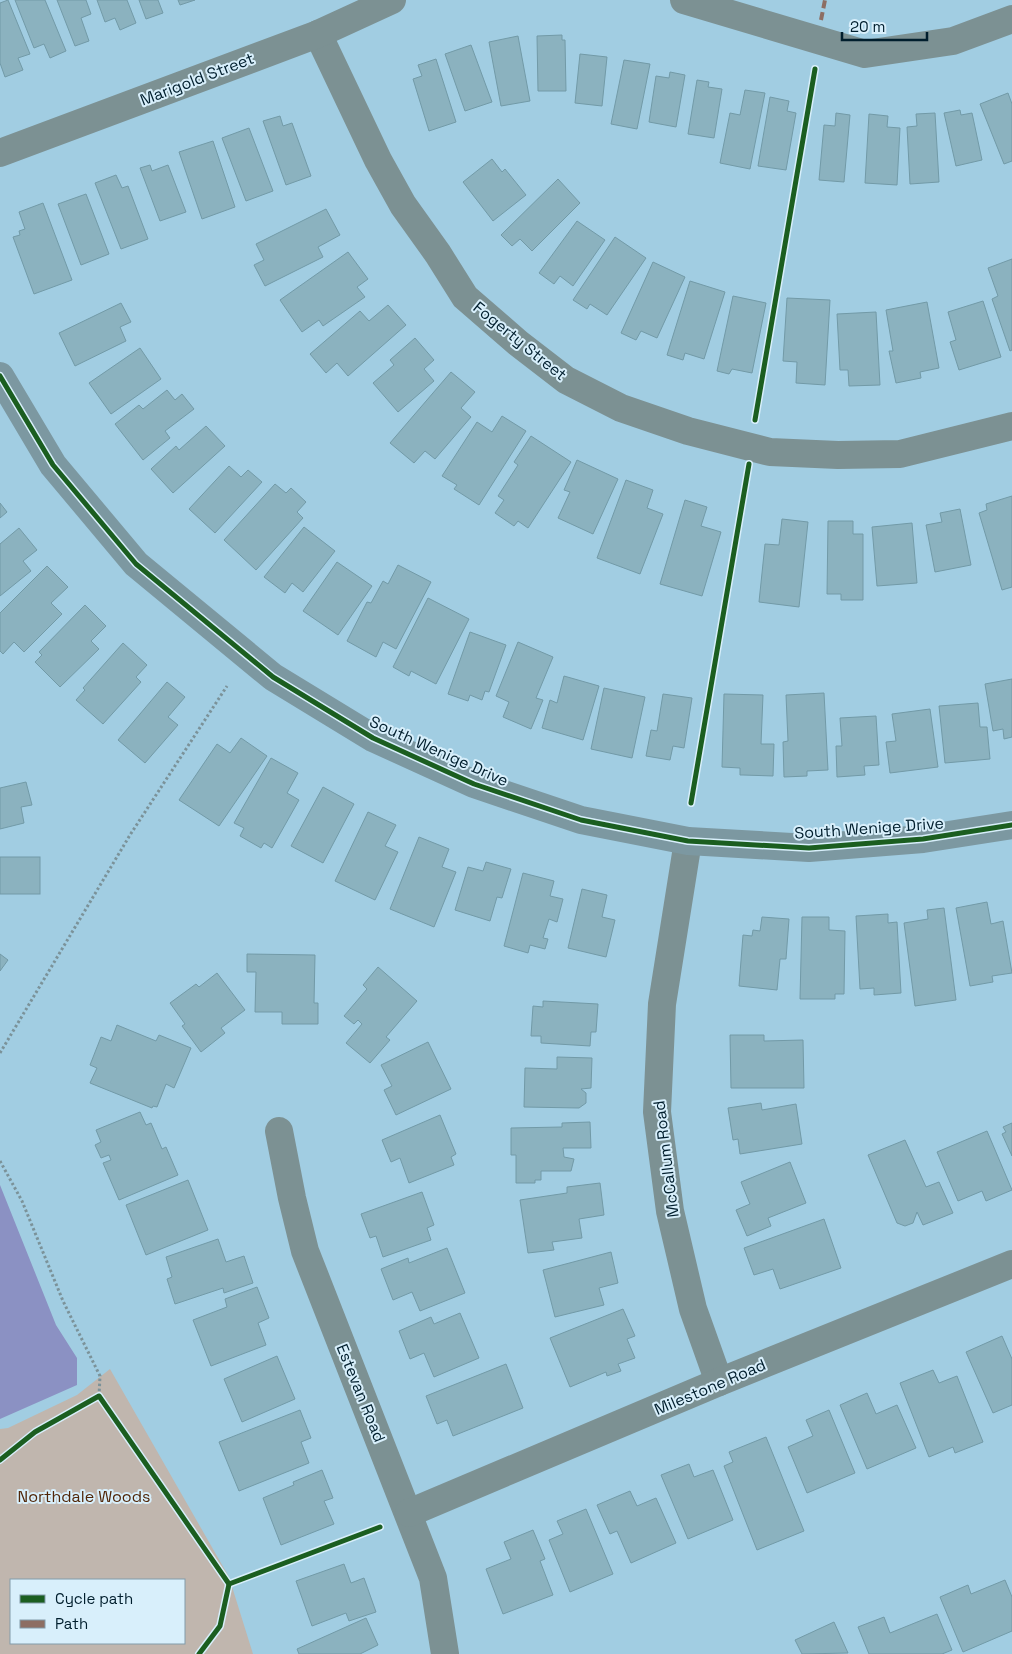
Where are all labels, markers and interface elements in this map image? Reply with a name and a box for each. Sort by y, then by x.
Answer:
scale bar [842,10,927,42]
text: 20 m [850,17,885,36]
street label: Marigold Street [137,48,257,110]
street label: Fogerty Street [469,297,571,385]
street label: South Wenige Drive [366,711,512,791]
street label: South Wenige Drive [794,812,944,844]
street label: McCallum Road [648,1099,684,1219]
street label: Estevan Road [332,1341,390,1445]
street label: Milestone Road [651,1354,769,1420]
park label: Northdale Woods [18,1486,150,1507]
legend [10,1579,185,1644]
text: Cycle path [55,1589,133,1608]
text: Path [55,1614,88,1633]

